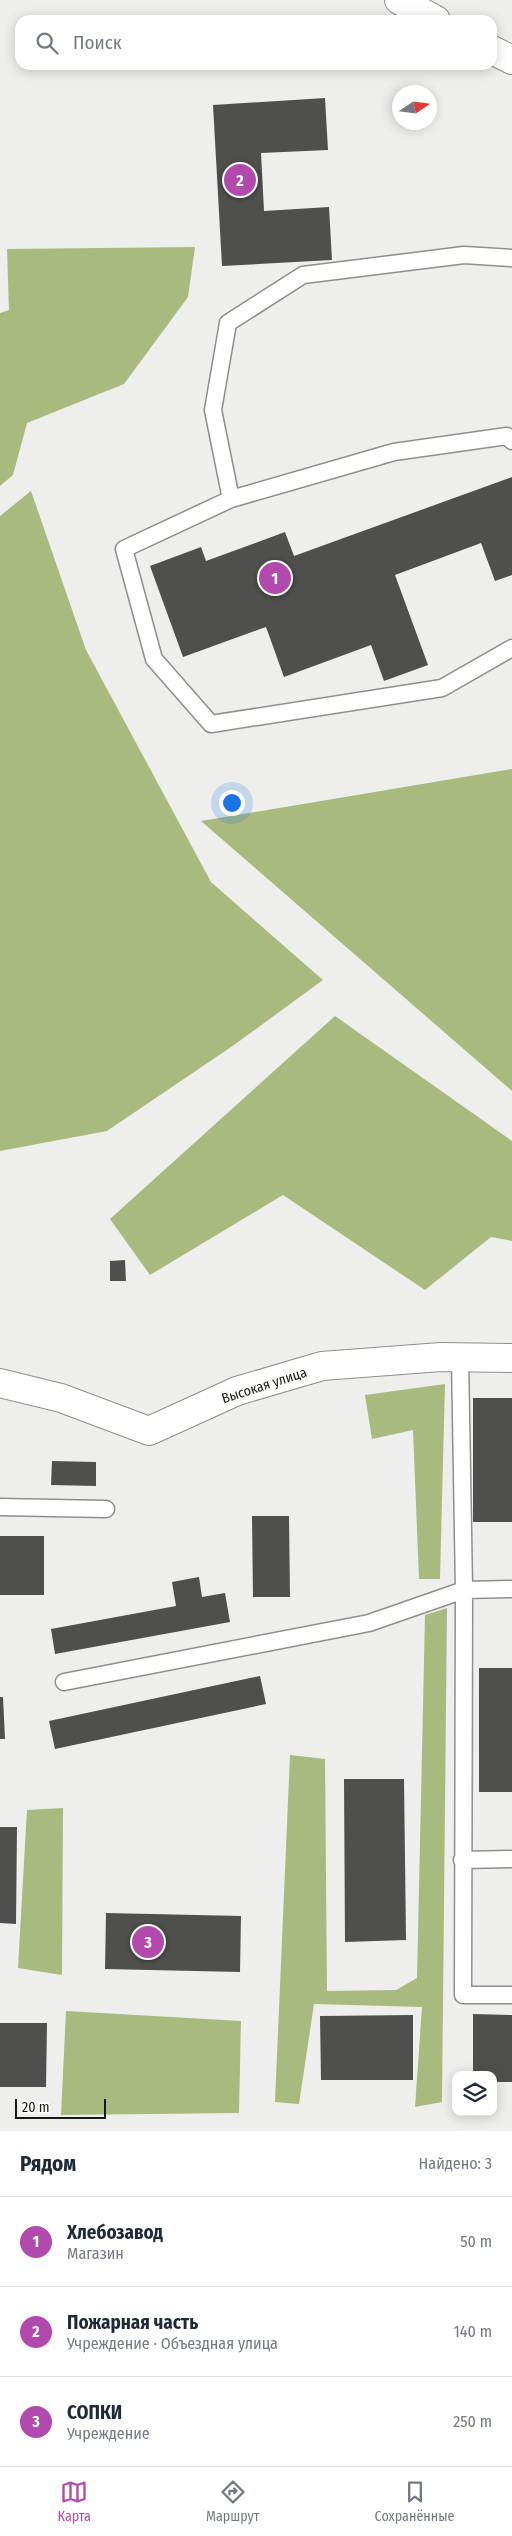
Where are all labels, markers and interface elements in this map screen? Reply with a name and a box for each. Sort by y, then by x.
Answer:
search box [15,15,497,70]
icon: search [33,29,61,57]
text: Поиск [73,31,122,54]
north arrow [392,85,437,130]
pin: 2 [224,161,256,199]
pin: 1 [259,559,291,597]
your location [219,790,245,816]
street label: Высокая улица [219,1364,309,1407]
pin: 3 [132,1923,164,1961]
map controls [452,2071,497,2116]
button: layers [452,2071,497,2116]
scale bar [15,2096,106,2119]
text: 20 m [22,2099,50,2116]
text: Рядом [20,2151,76,2177]
text: Найдено: 3 [419,2154,492,2173]
text: Хлебозавод [67,2221,163,2244]
text: 1 [33,2232,39,2251]
text: 50 m [460,2232,492,2251]
text: Магазин [67,2244,124,2263]
text: Пожарная часть [67,2311,198,2334]
text: 2 [32,2322,40,2341]
text: 140 m [454,2322,492,2341]
text: Учреждение · Объездная улица [67,2334,278,2353]
text: СОПКИ [67,2401,122,2424]
text: 3 [32,2412,40,2431]
text: 250 m [453,2412,492,2431]
text: Учреждение [67,2424,150,2443]
tab: Карта [58,2478,91,2525]
tab: Маршрут [206,2478,260,2525]
tab: Сохранённые [375,2478,454,2525]

